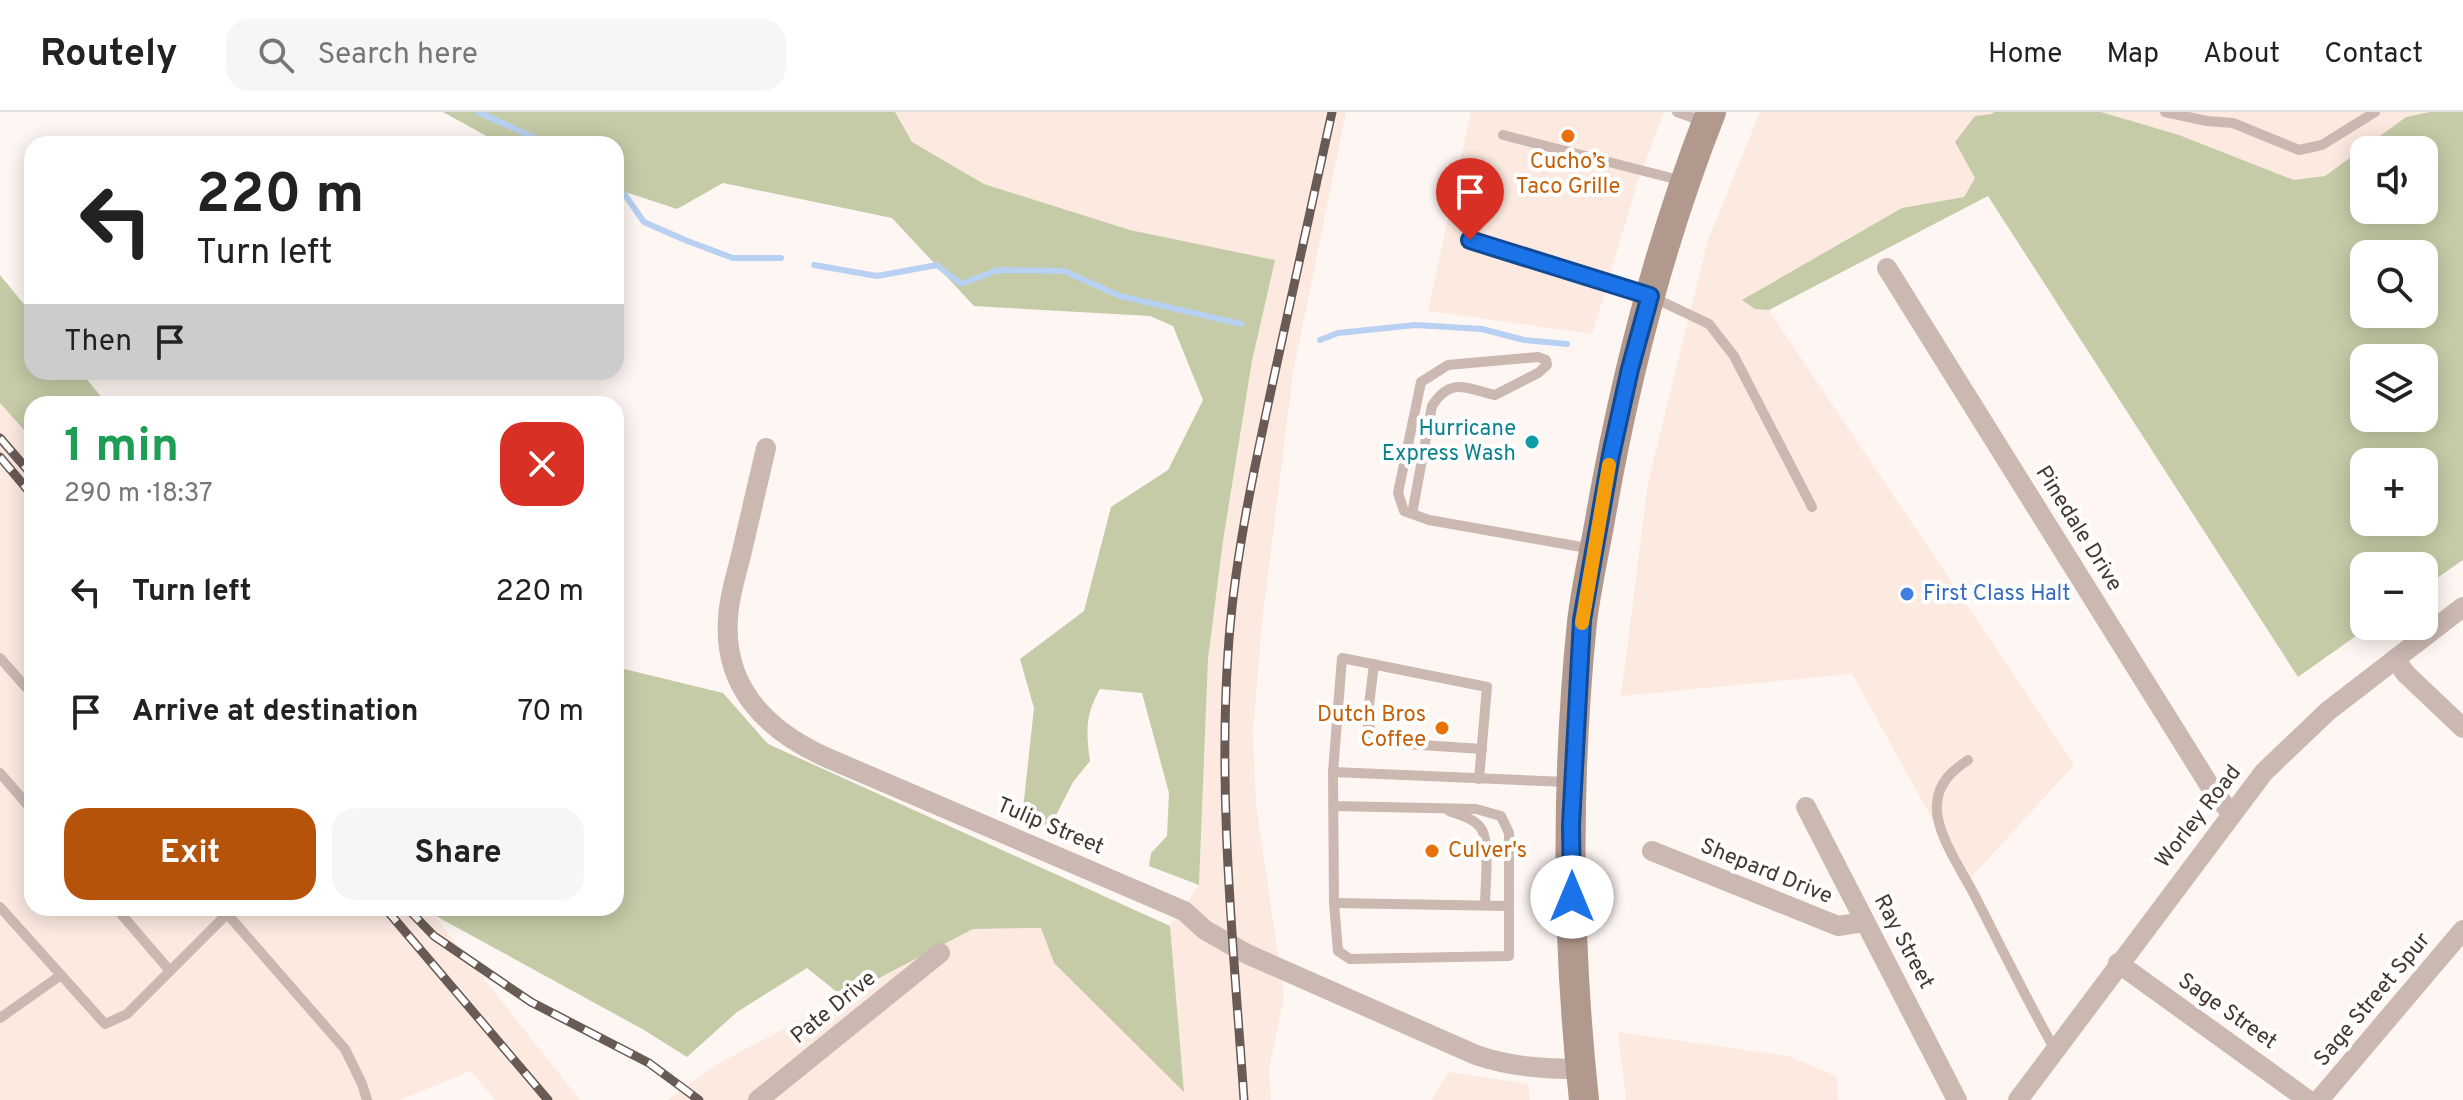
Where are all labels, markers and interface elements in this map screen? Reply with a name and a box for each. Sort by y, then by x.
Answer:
search box [226,19,786,91]
text: Routely [40,31,178,80]
icon: search [254,33,298,77]
text: Search here [318,37,478,74]
text: Home [1988,37,2062,73]
text: Map [2106,37,2159,73]
text: About [2203,37,2280,73]
text: Contact [2324,37,2423,73]
marker: Cucho’s Taco Grille [1559,127,1577,145]
map controls [2350,136,2438,640]
button: sound [2350,136,2438,224]
place label: Cucho’s Taco Grille [1516,149,1620,201]
pin [1436,158,1504,240]
text: 220 m [196,162,364,232]
icon: left [64,168,168,272]
icon: arrive [1448,170,1492,214]
text: Turn left [196,231,333,277]
button: search [2350,240,2438,328]
icon: arrive [148,320,192,364]
text: Then [64,324,132,361]
button: layers [2350,344,2438,432]
place label: Hurricane Express Wash [1382,416,1516,468]
text: 1 min [64,418,179,478]
button: close [500,422,584,506]
marker: Hurricane Express Wash [1523,433,1541,451]
button: + [2350,448,2438,536]
street label: Pinedale Drive [2029,461,2127,597]
text: 290 m · 18:37 [64,478,213,511]
button: − [2350,552,2438,640]
icon: left [64,570,108,614]
text: Turn left [132,574,252,611]
text: 220 m [496,574,584,611]
place label: First Class Halt [1923,581,2071,608]
marker: First Class Halt [1898,585,1916,603]
icon: arrive [64,690,108,734]
text: Arrive at destination [132,694,418,731]
text: 70 m [518,694,584,731]
place label: Dutch Bros Coffee [1317,702,1426,754]
marker: Dutch Bros Coffee [1433,719,1451,737]
street label: Worley Road [2150,760,2248,874]
street label: Tulip Street [992,792,1108,862]
button: Exit [64,808,316,900]
button: Share [332,808,584,900]
street label: Shepard Drive [1696,833,1836,911]
place label: Culver's [1448,838,1527,865]
marker: Culver's [1423,842,1441,860]
position arrow [1530,855,1614,939]
street label: Ray Street [1867,890,1939,994]
street label: Sage Street Spur [2309,927,2437,1073]
street label: Pate Drive [786,965,882,1051]
street label: Sage Street [2172,968,2282,1056]

